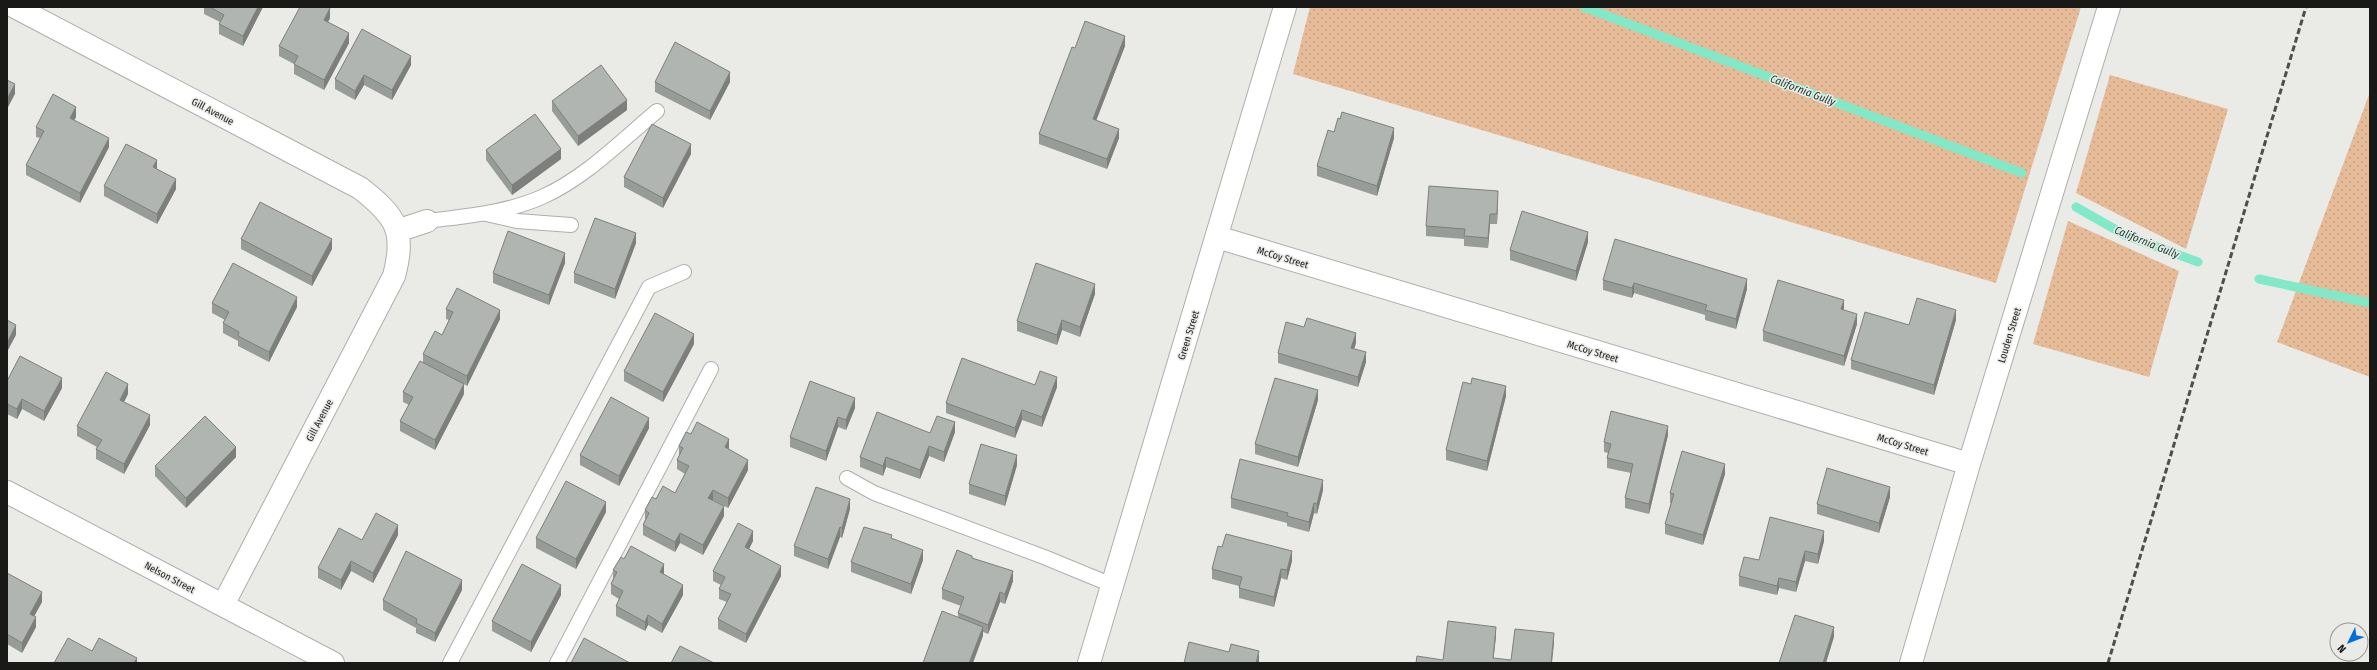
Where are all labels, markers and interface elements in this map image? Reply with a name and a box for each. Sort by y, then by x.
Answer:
water label: California Gully [1768,72,1838,109]
street label: Gill Avenue [189,96,236,128]
water label: California Gully [2113,224,2182,262]
street label: McCoy Street [1256,244,1310,272]
street label: Louden Street [1996,305,2024,364]
street label: Green Street [1176,308,1202,361]
street label: McCoy Street [1566,338,1620,366]
street label: Gill Avenue [304,397,336,444]
street label: McCoy Street [1876,431,1930,459]
street label: Nelson Street [142,560,197,597]
north arrow [2329,622,2369,662]
text: N [2335,642,2349,655]

